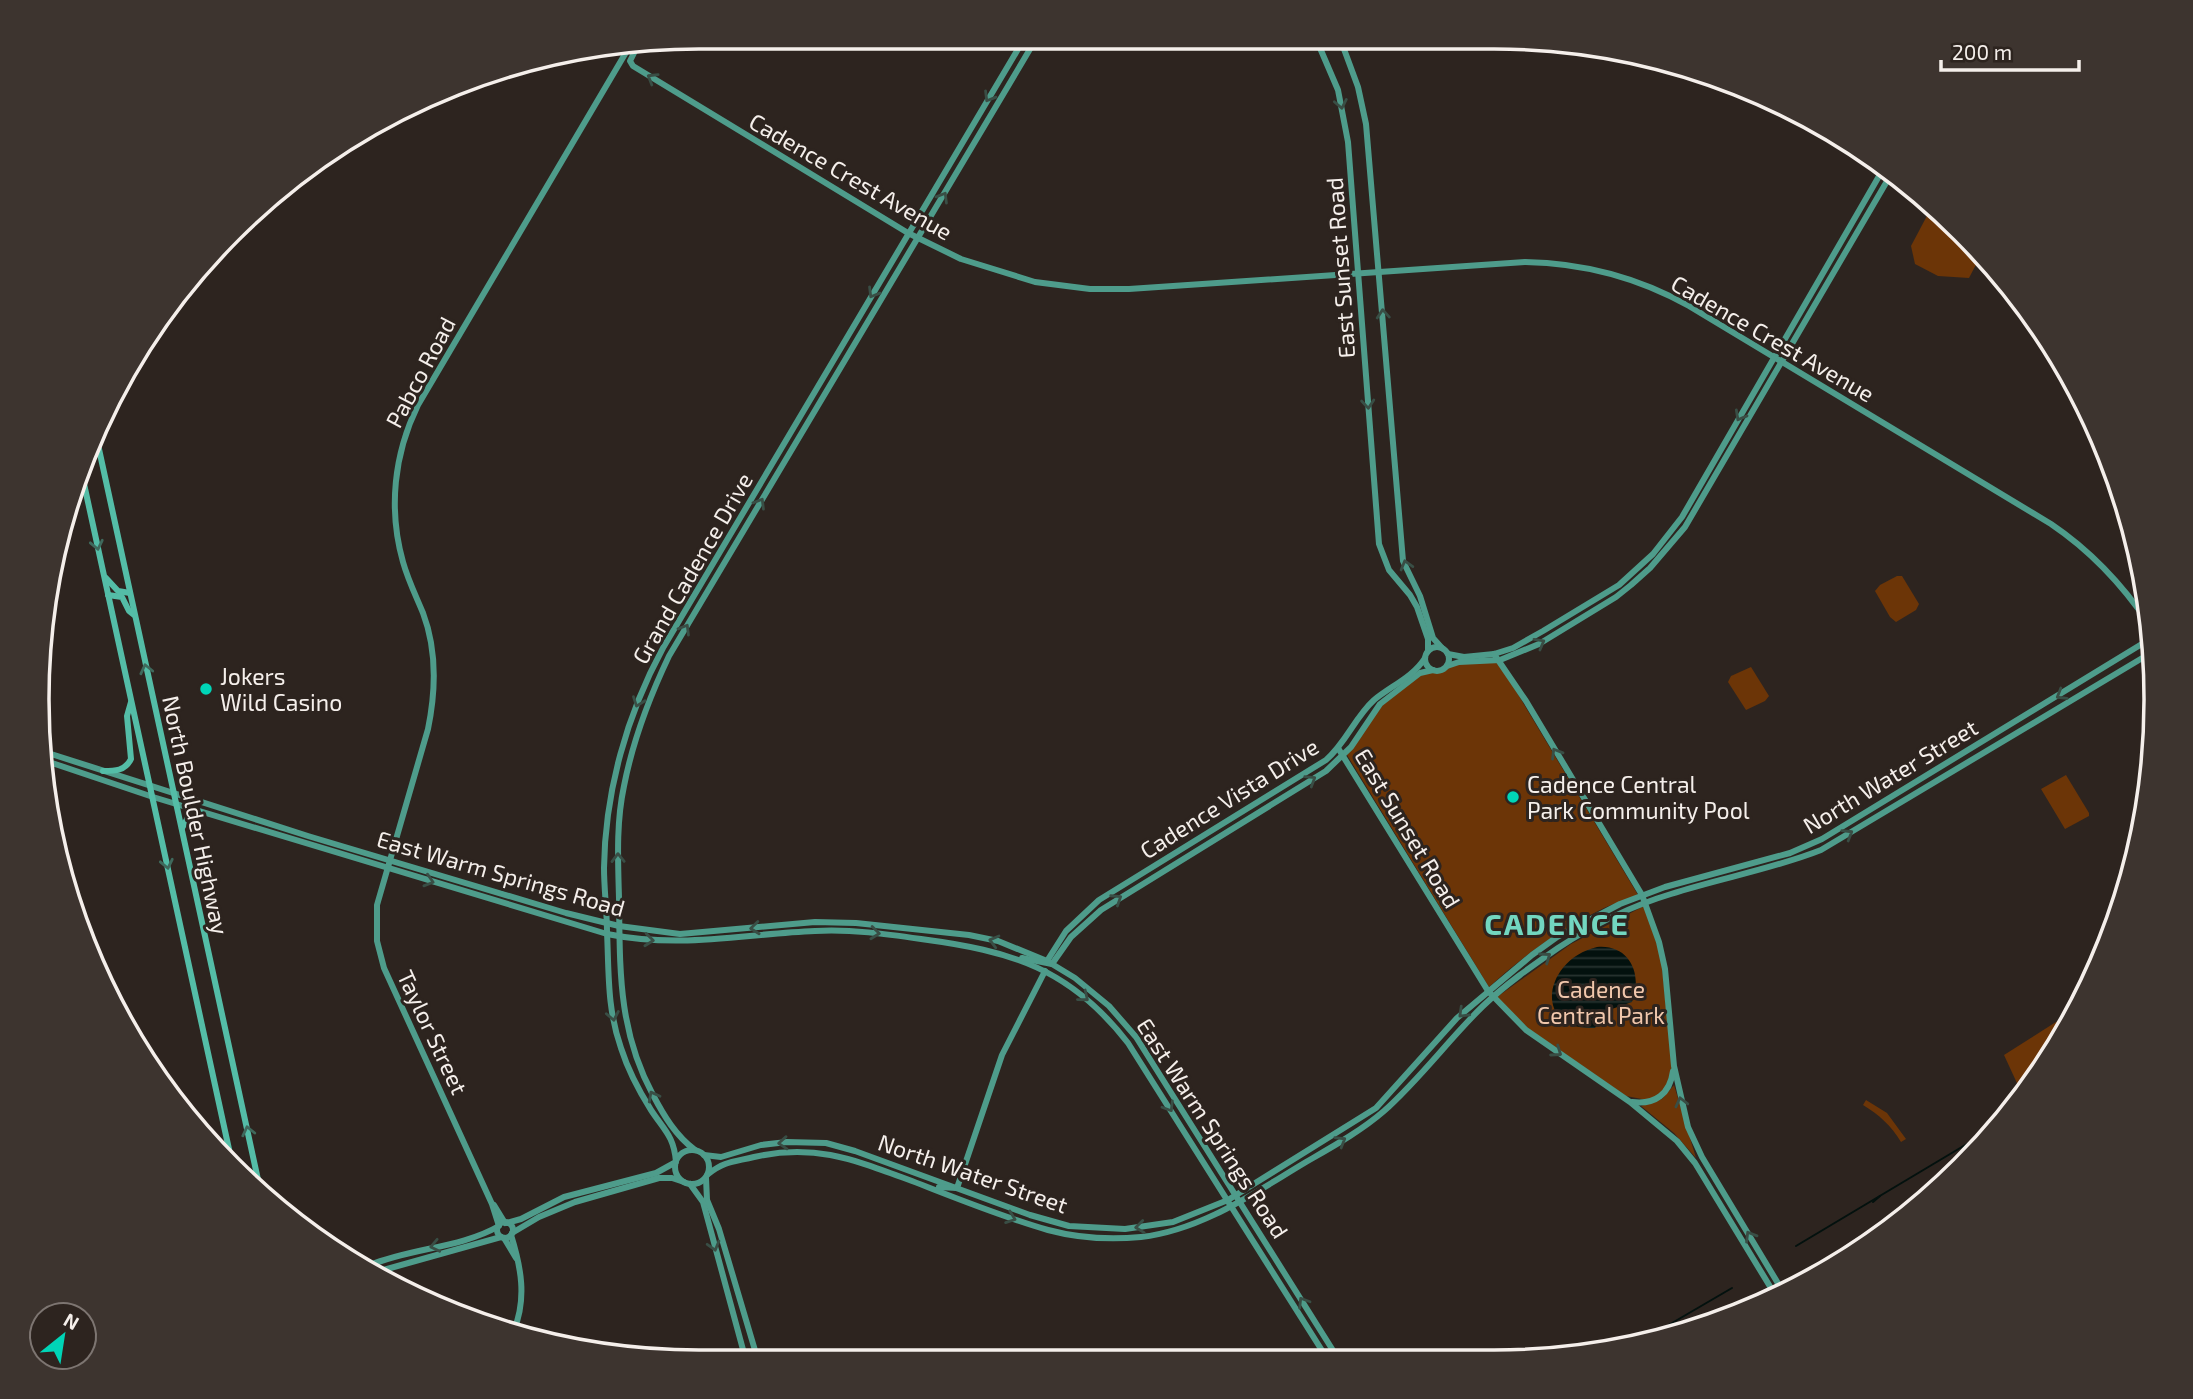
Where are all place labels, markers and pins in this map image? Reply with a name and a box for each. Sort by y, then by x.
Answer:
place label: Jokers Wild Casino [220,662,342,716]
marker: Jokers Wild Casino [198,681,214,697]
place label: Cadence Central Park Community Pool [1527,770,1750,824]
marker: Cadence Central Park Community Pool [1505,789,1521,805]

